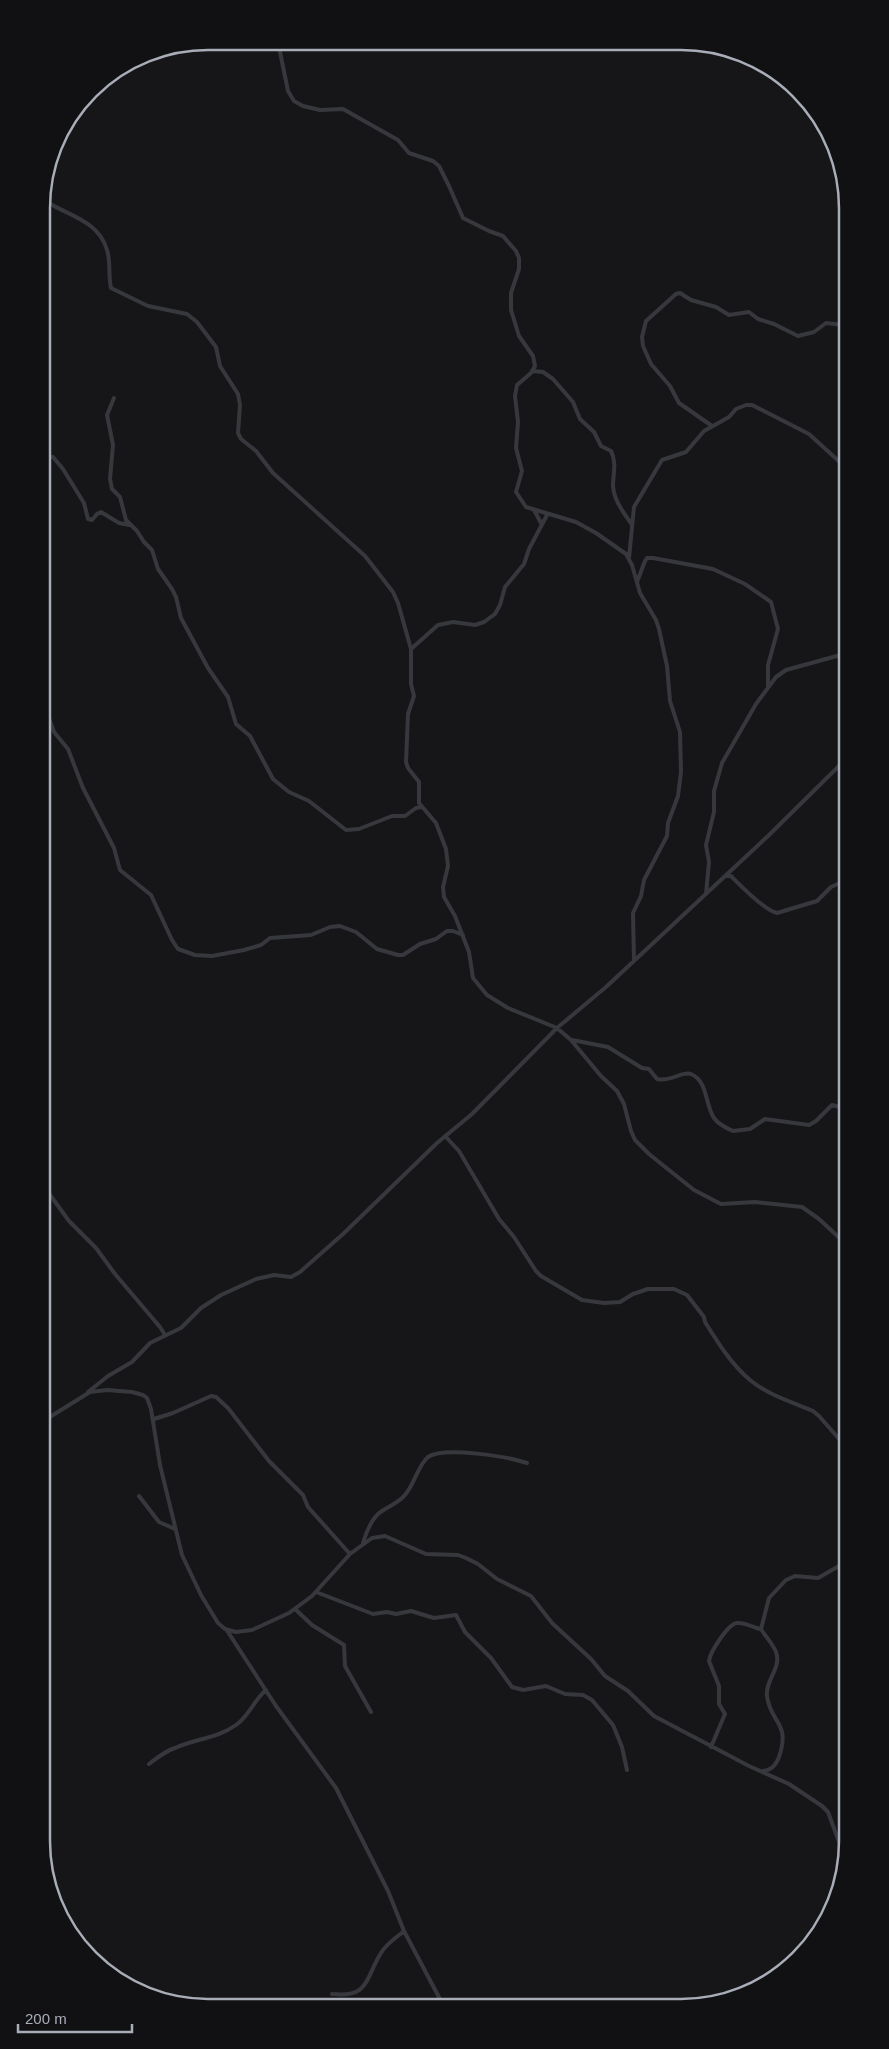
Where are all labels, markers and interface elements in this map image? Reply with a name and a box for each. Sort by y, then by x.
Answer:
scale bar [18,2002,131,2034]
text: 200 m [25,2010,67,2027]

